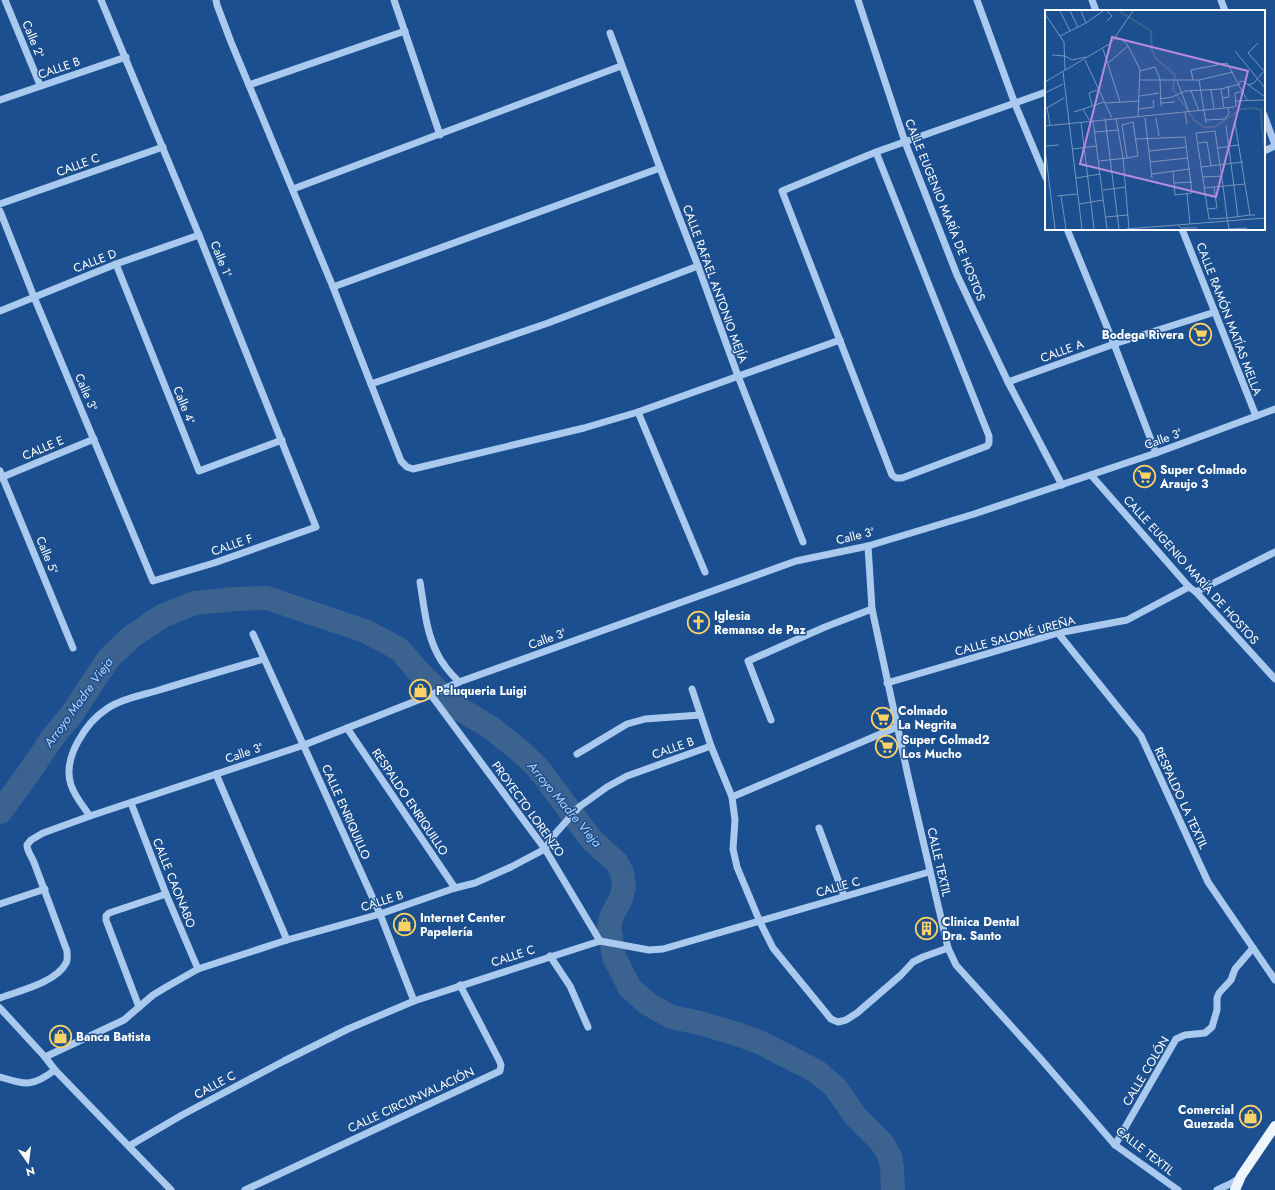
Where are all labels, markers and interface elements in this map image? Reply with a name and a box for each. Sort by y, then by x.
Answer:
inset map [1045,10,1265,230]
street label: Calle 2ª [17,18,49,61]
street label: CALLE B [35,52,83,84]
street label: CALLE EUGENIO MARÍA DE HOSTOS [900,116,990,304]
street label: CALLE C [54,149,102,181]
street label: CALLE RAFAEL ANTONIO MEJÍA [678,202,752,366]
street label: Calle 1ª [206,238,236,280]
street label: CALLE RAMÓN MATÍAS MELLA [1191,240,1267,398]
street label: CALLE D [71,245,119,277]
supermarket icon: Bodega Rivera [1187,322,1213,348]
place label: Bodega Rivera [1102,326,1184,344]
street label: CALLE A [1038,335,1086,367]
street label: Calle 3ª [70,371,102,413]
street label: Calle 4ª [168,383,200,427]
street label: Calle 3ª [1142,424,1184,454]
street label: CALLE E [19,431,67,465]
place label: Super Colmado Araujo 3 [1159,461,1247,493]
supermarket icon: Super Colmado Araujo 3 [1132,464,1158,490]
street label: CALLE EUGENIO MARÍA DE HOSTOS [1119,491,1263,649]
street label: Calle 3ª [834,523,876,549]
street label: CALLE F [209,529,255,561]
street label: Calle 5ª [31,534,63,577]
place label: Iglesia Remanso de Paz [714,607,806,639]
church icon: Iglesia Remanso de Paz [685,610,711,636]
street label: CALLE SALOMÉ UREÑA [953,611,1077,661]
street label: Calle 3ª [526,624,568,654]
water label: Arroyo Madre Vieja [39,653,118,752]
shop icon: Peluqueria Luigi [407,678,433,704]
place label: Peluqueria Luigi [436,682,527,700]
place label: Colmado La Negrita [898,702,957,734]
supermarket icon: Colmado La Negrita [869,705,895,731]
place label: Super Colmad2 Los Mucho [902,731,990,763]
street label: CALLE B [649,732,697,764]
supermarket icon: Super Colmad2 Los Mucho [874,734,900,760]
street label: Calle 3ª [223,738,265,768]
street label: RESPALDO LA TEXTIL [1149,744,1213,852]
street label: RESPALDO ENRIQUILLO [367,745,453,859]
water label: Arroyo Madre Vieja [522,756,606,852]
street label: PROYECTO LORENZO [487,758,569,860]
street label: CALLE ENRIQUILLO [317,762,375,862]
street label: CALLE TEXTIL [922,826,956,899]
street label: CALLE CAONABO [148,835,200,931]
street label: CALLE C [814,872,862,902]
street label: CALLE B [358,886,406,916]
place label: Internet Center Papelería [420,909,505,941]
shop icon: Internet Center Papelería [391,912,417,938]
place label: Clinica Dental Dra. Santo [942,913,1019,945]
building icon: Clinica Dental Dra. Santo [914,916,940,942]
street label: CALLE C [489,940,537,972]
shop icon: Banca Batista [48,1024,74,1050]
place label: Banca Batista [76,1028,151,1046]
street label: CALLE COLÓN [1118,1033,1174,1109]
street label: CALLE CIRCUNVALACIÓN [345,1063,477,1137]
street label: CALLE C [191,1066,239,1104]
place label: Comercial Quezada [1178,1101,1234,1133]
shop icon: Comercial Quezada [1237,1104,1263,1130]
street label: CALLE TEXTIL [1112,1122,1179,1180]
north arrow [8,1142,48,1182]
text: N [24,1163,37,1181]

